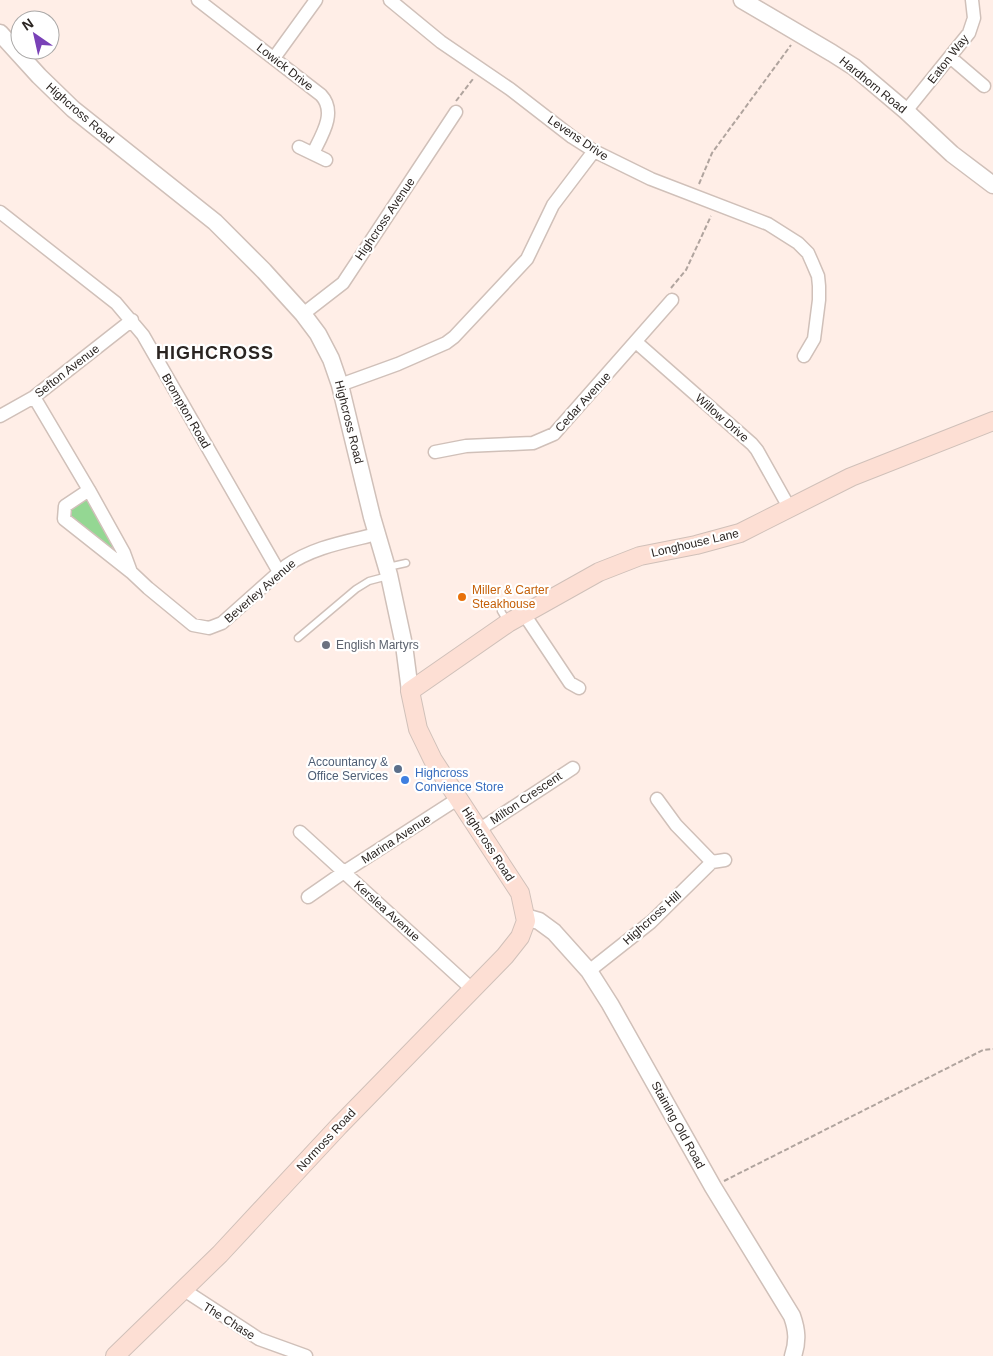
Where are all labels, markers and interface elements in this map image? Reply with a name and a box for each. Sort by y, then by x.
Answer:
north arrow [10,10,60,60]
text: N [19,15,36,34]
street label: Eaton Way [925,32,971,86]
street label: Lowick Drive [254,41,316,94]
street label: Hardhorn Road [837,54,909,116]
street label: Highcross Road [43,80,117,146]
street label: Levens Drive [545,113,611,164]
street label: Highcross Avenue [352,175,418,263]
street label: Sefton Avenue [32,341,102,400]
district label: HIGHCROSS [156,343,274,363]
street label: Cedar Avenue [552,369,614,435]
street label: Brompton Road [159,371,213,451]
street label: Highcross Road [332,379,366,465]
street label: Willow Drive [693,391,752,445]
street label: Longhouse Lane [650,526,740,560]
street label: Beverley Avenue [222,556,299,626]
place label: Miller & Carter Steakhouse [472,583,549,611]
marker: Miller & Carter Steakhouse [456,591,468,603]
place label: English Martyrs [336,638,419,652]
marker: English Martyrs [320,639,332,651]
place label: Accountancy & Office Services [308,755,388,783]
marker: Accountancy & Office Services [392,763,404,775]
place label: Highcross Convience Store [415,766,504,794]
street label: Milton Crescent [488,769,565,827]
marker: Highcross Convience Store [399,774,411,786]
street label: Highcross Road [459,804,517,884]
street label: Marina Avenue [359,811,434,867]
street label: Kerslea Avenue [351,878,423,944]
street label: Highcross Hill [620,888,684,948]
street label: Staining Old Road [648,1079,708,1171]
street label: Normoss Road [294,1106,358,1174]
street label: The Chase [200,1300,258,1343]

